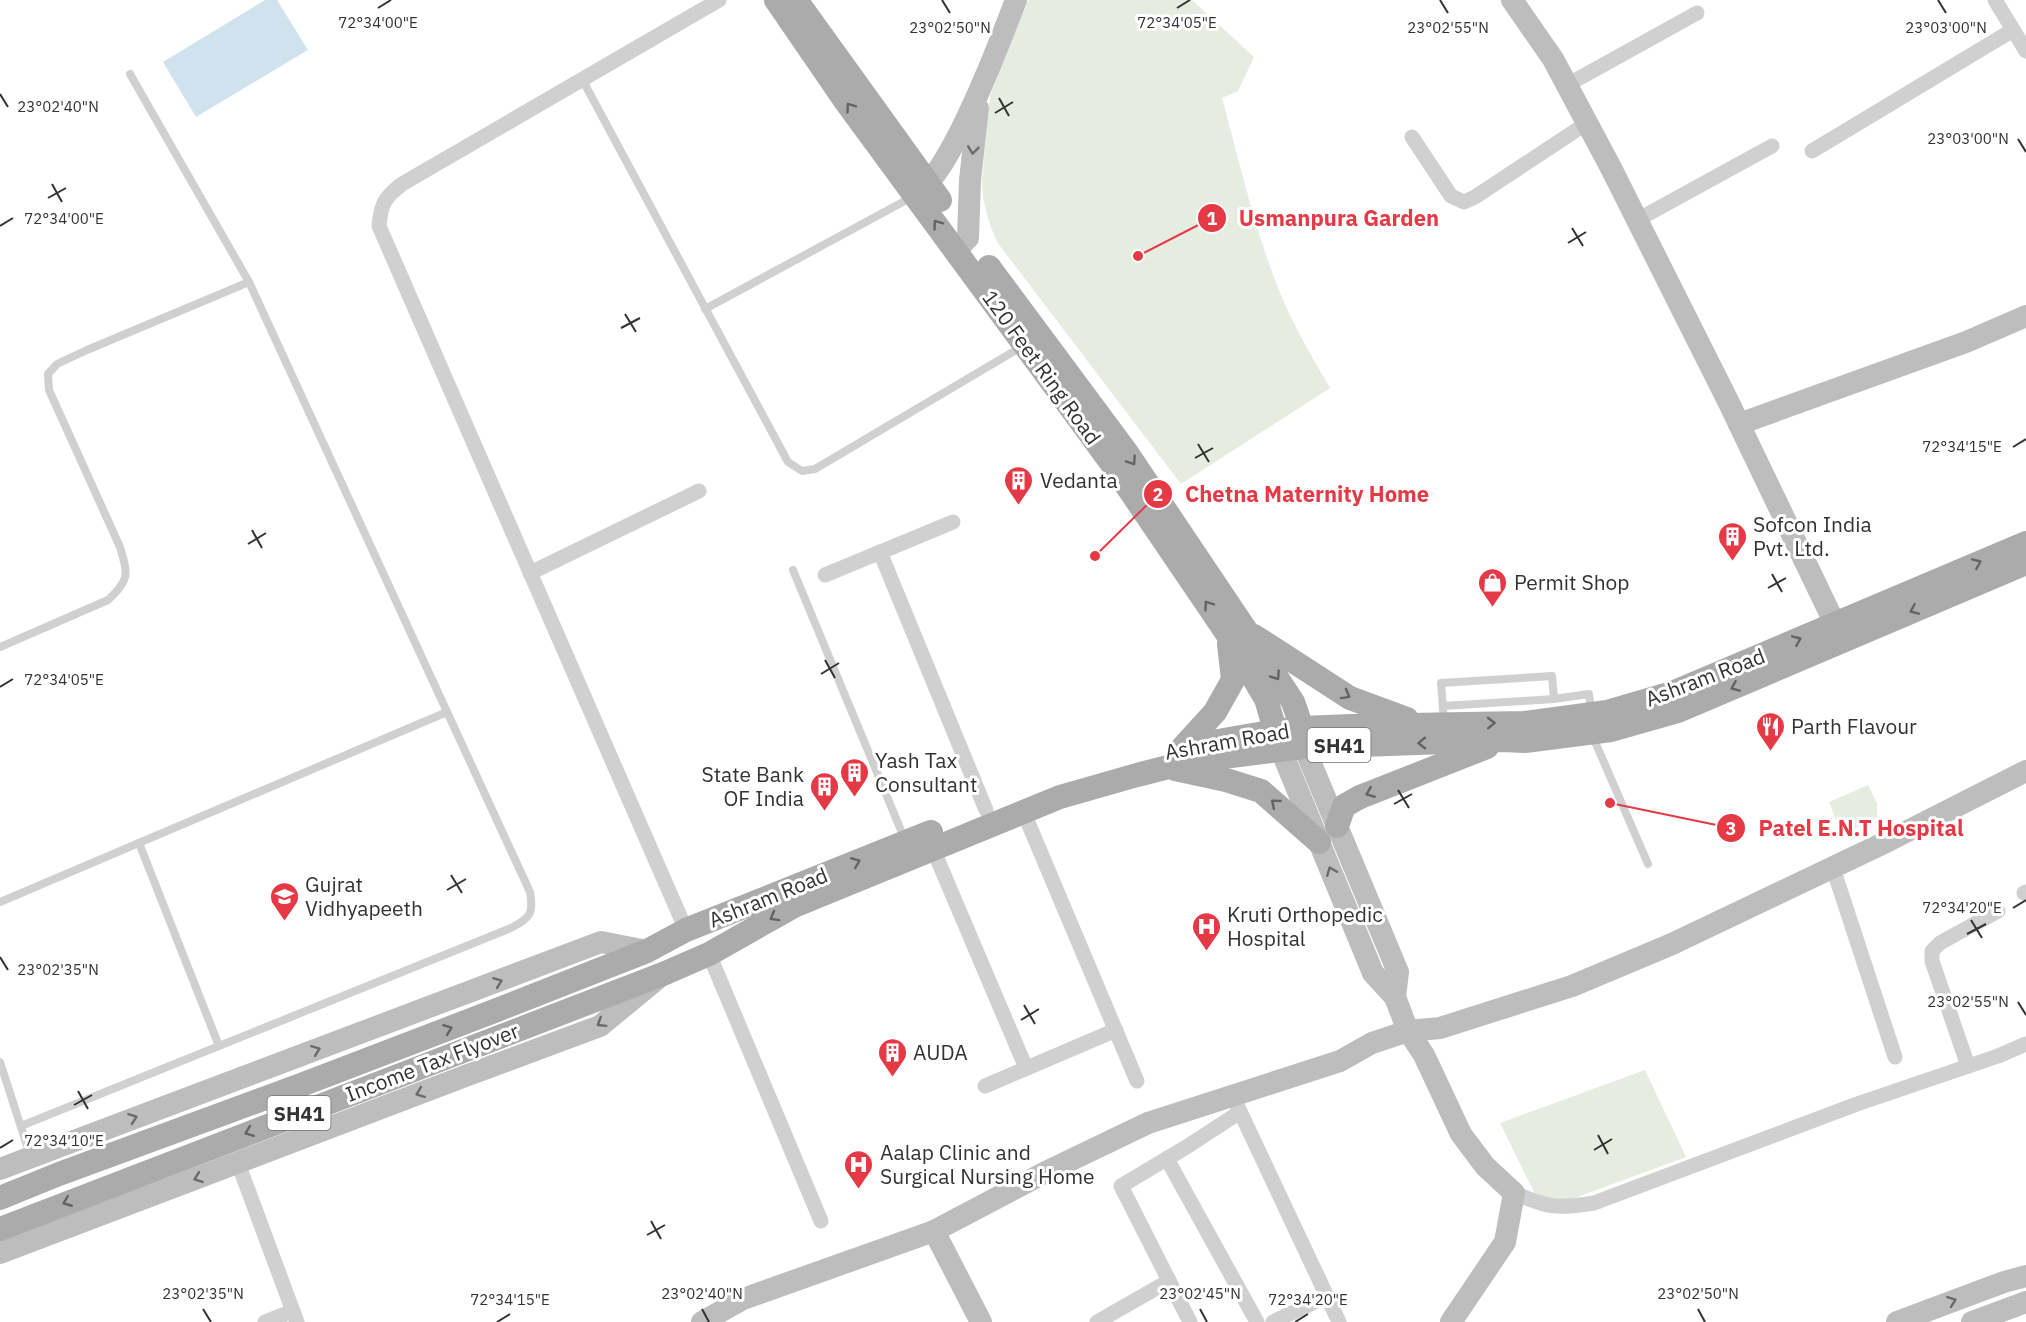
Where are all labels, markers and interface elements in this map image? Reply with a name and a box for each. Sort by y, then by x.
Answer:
text: 72°34'00"E [338,13,418,32]
text: 72°34'05"E [1137,13,1217,32]
text: 23°02'50"N [909,18,991,37]
text: 23°02'55"N [1407,18,1489,37]
text: 23°03'00"N [1905,18,1987,37]
text: 23°02'40"N [17,97,99,116]
one-way arrow [846,102,857,113]
text: 23°03'00"N [1927,129,2009,148]
one-way arrow [968,146,980,155]
callout: Usmanpura Garden [1197,198,1451,238]
text: Usmanpura Garden [1239,203,1439,232]
text: 1 [1207,207,1218,230]
text: 72°34'00"E [24,209,104,228]
one-way arrow [933,219,944,230]
street label: 120 Feet Ring Road [977,284,1107,450]
text: 72°34'15"E [1922,437,2002,456]
one-way arrow [1125,455,1136,466]
building icon: Vedanta [1003,464,1035,506]
place label: Vedanta [1040,466,1118,494]
callout: Chetna Maternity Home [1143,474,1441,514]
text: Chetna Maternity Home [1185,479,1429,508]
text: 2 [1153,483,1163,506]
place label: Sofcon India Pvt. Ltd. [1753,510,1872,562]
building icon: Sofcon India Pvt. Ltd. [1716,520,1748,562]
one-way arrow [1971,558,1982,570]
shop icon: Permit Shop [1477,566,1509,608]
place label: Permit Shop [1514,568,1630,596]
one-way arrow [1204,601,1215,612]
one-way arrow [1909,603,1920,615]
one-way arrow [1791,635,1802,647]
street label: Ashram Road [1641,641,1769,713]
text: 72°34'05"E [24,670,104,689]
one-way arrow [1268,670,1280,680]
one-way arrow [1730,679,1741,691]
one-way arrow [1340,688,1351,699]
restaurant icon: Parth Flavour [1754,710,1786,752]
place label: Parth Flavour [1791,712,1917,740]
street label: Ashram Road [1163,716,1291,766]
one-way arrow [1486,717,1495,729]
road number: SH41 [1308,728,1370,762]
one-way arrow [1418,737,1427,749]
place label: Yash Tax Consultant [875,746,977,798]
building icon: Yash Tax Consultant [838,756,870,798]
place label: State Bank OF India [702,760,804,812]
building icon: State Bank OF India [809,770,841,812]
one-way arrow [1366,786,1377,798]
one-way arrow [1271,799,1282,810]
callout: Patel E.N.T Hospital [1716,808,1975,848]
text: Patel E.N.T Hospital [1758,813,1964,842]
text: 3 [1726,817,1736,840]
one-way arrow [849,857,860,869]
street label: Ashram Road [704,860,832,934]
one-way arrow [1326,866,1338,877]
place label: Gujrat Vidhyapeeth [305,870,423,922]
school or university icon: Gujrat Vidhyapeeth [268,880,300,922]
text: 72°34'20"E [1922,898,2002,917]
place label: Kruti Orthopedic Hospital [1227,900,1383,952]
one-way arrow [770,910,780,921]
hospital icon: Kruti Orthopedic Hospital [1190,910,1222,952]
text: 23°02'35"N [17,960,99,979]
one-way arrow [493,976,503,989]
text: 23°02'55"N [1927,992,2009,1011]
street label: Income Tax Flyover [341,1016,523,1108]
one-way arrow [597,1016,608,1027]
one-way arrow [442,1024,453,1037]
building icon: AUDA [876,1036,908,1078]
place label: AUDA [913,1038,968,1066]
one-way arrow [310,1045,321,1058]
one-way arrow [415,1086,426,1098]
road number: SH41 [268,1096,330,1130]
one-way arrow [127,1113,138,1125]
one-way arrow [244,1125,255,1138]
text: 72°34'10"E [24,1131,104,1150]
place label: Aalap Clinic and Surgical Nursing Home [880,1138,1095,1190]
hospital icon: Aalap Clinic and Surgical Nursing Home [843,1148,875,1190]
one-way arrow [194,1171,205,1183]
one-way arrow [62,1195,73,1207]
text: 23°02'35"N [162,1284,244,1303]
text: 23°02'40"N [661,1284,743,1303]
text: 23°02'45"N [1159,1284,1241,1303]
text: 23°02'50"N [1657,1284,1739,1303]
text: 72°34'15"E [470,1290,550,1309]
text: 72°34'20"E [1268,1290,1348,1309]
one-way arrow [1946,1296,1957,1309]

